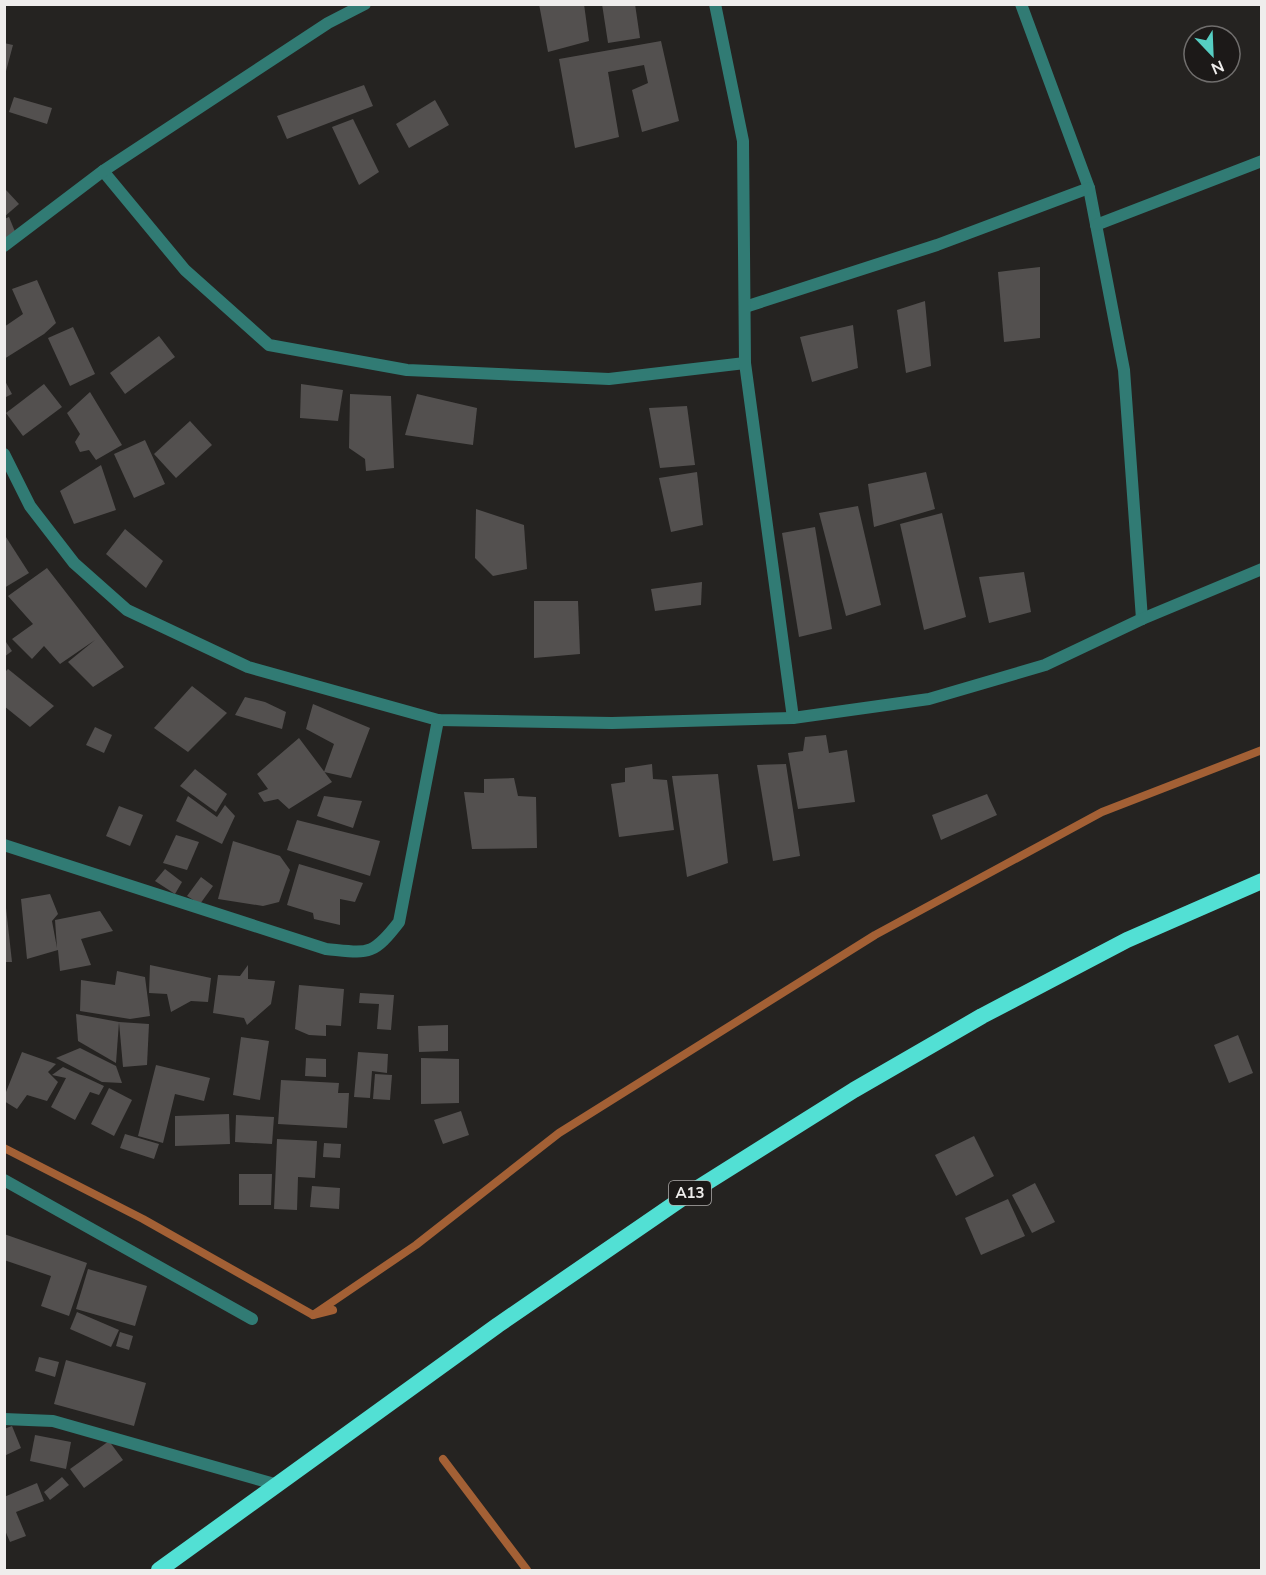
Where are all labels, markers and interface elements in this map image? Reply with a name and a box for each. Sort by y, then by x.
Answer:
north arrow [1182,24,1242,84]
text: N [1208,54,1227,79]
road number: A13 [669,1181,711,1205]

